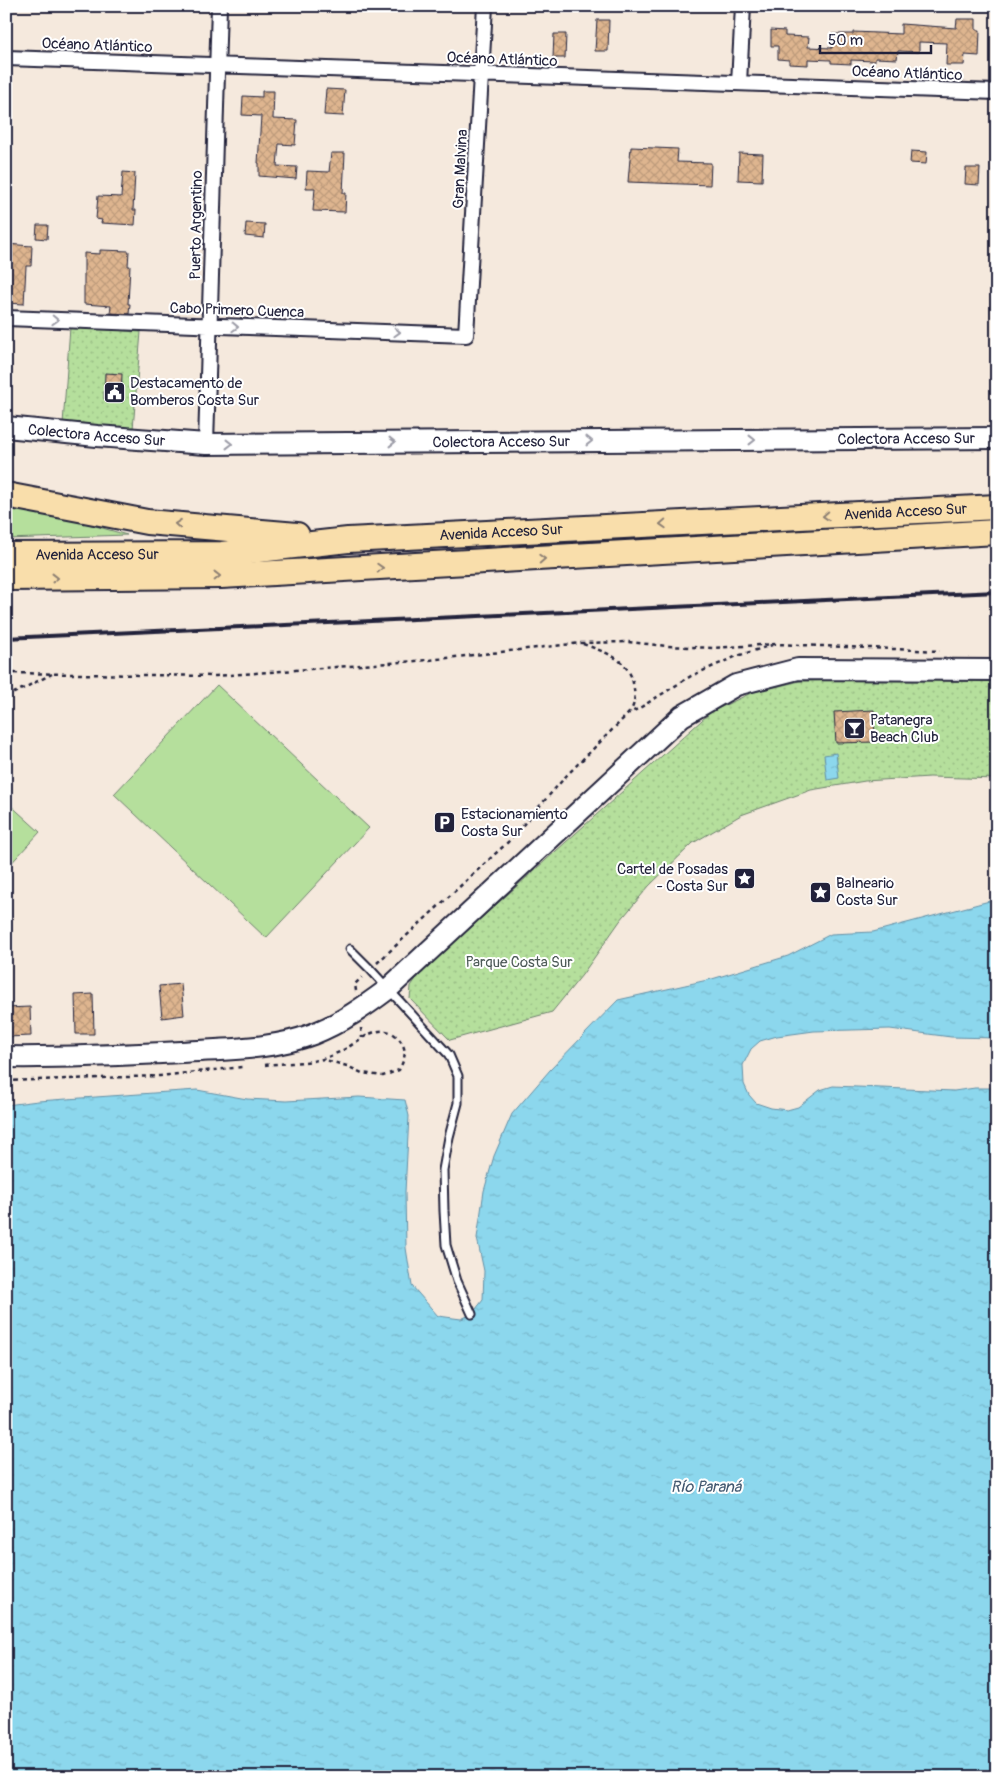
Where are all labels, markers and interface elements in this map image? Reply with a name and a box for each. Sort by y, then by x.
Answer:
scale bar [820,22,932,54]
text: 50 m [828,31,863,50]
street label: Océano Atlántico [41,34,153,57]
street label: Océano Atlántico [446,48,558,71]
street label: Océano Atlántico [851,62,963,85]
street label: Gran Malvina [449,129,472,209]
street label: Puerto Argentino [186,170,207,280]
street label: Cabo Primero Cuenca [169,299,305,322]
one-way arrow [52,315,59,325]
one-way arrow [231,321,239,332]
one-way arrow [394,327,402,337]
place label: Destacamento de Bomberos Costa Sur [130,374,260,410]
public building icon: Destacamento de Bomberos Costa Sur [102,380,126,404]
street label: Colectora Acceso Sur [27,420,167,451]
street label: Colectora Acceso Sur [837,429,976,449]
street label: Colectora Acceso Sur [432,432,571,452]
one-way arrow [748,435,756,445]
one-way arrow [586,436,594,446]
one-way arrow [388,437,396,447]
one-way arrow [226,438,234,449]
street label: Avenida Acceso Sur [843,499,968,525]
one-way arrow [821,510,829,521]
one-way arrow [659,518,667,529]
one-way arrow [173,519,181,530]
street label: Avenida Acceso Sur [439,520,564,545]
street label: Avenida Acceso Sur [35,545,159,565]
one-way arrow [538,553,546,564]
one-way arrow [376,562,384,573]
one-way arrow [214,571,222,581]
one-way arrow [52,573,59,583]
place label: Patanegra Beach Club [870,711,939,747]
bar icon: Patanegra Beach Club [842,717,866,741]
place label: Estacionamiento Costa Sur [461,805,568,841]
parking icon: Estacionamiento Costa Sur [433,811,457,835]
place label: Cartel de Posadas - Costa Sur [617,860,729,896]
place icon: Cartel de Posadas - Costa Sur [732,866,756,890]
place label: Balneario Costa Sur [836,874,899,910]
place icon: Balneario Costa Sur [808,880,832,904]
park label: Parque Costa Sur [465,953,573,972]
water label: Río Paraná [671,1477,743,1497]

